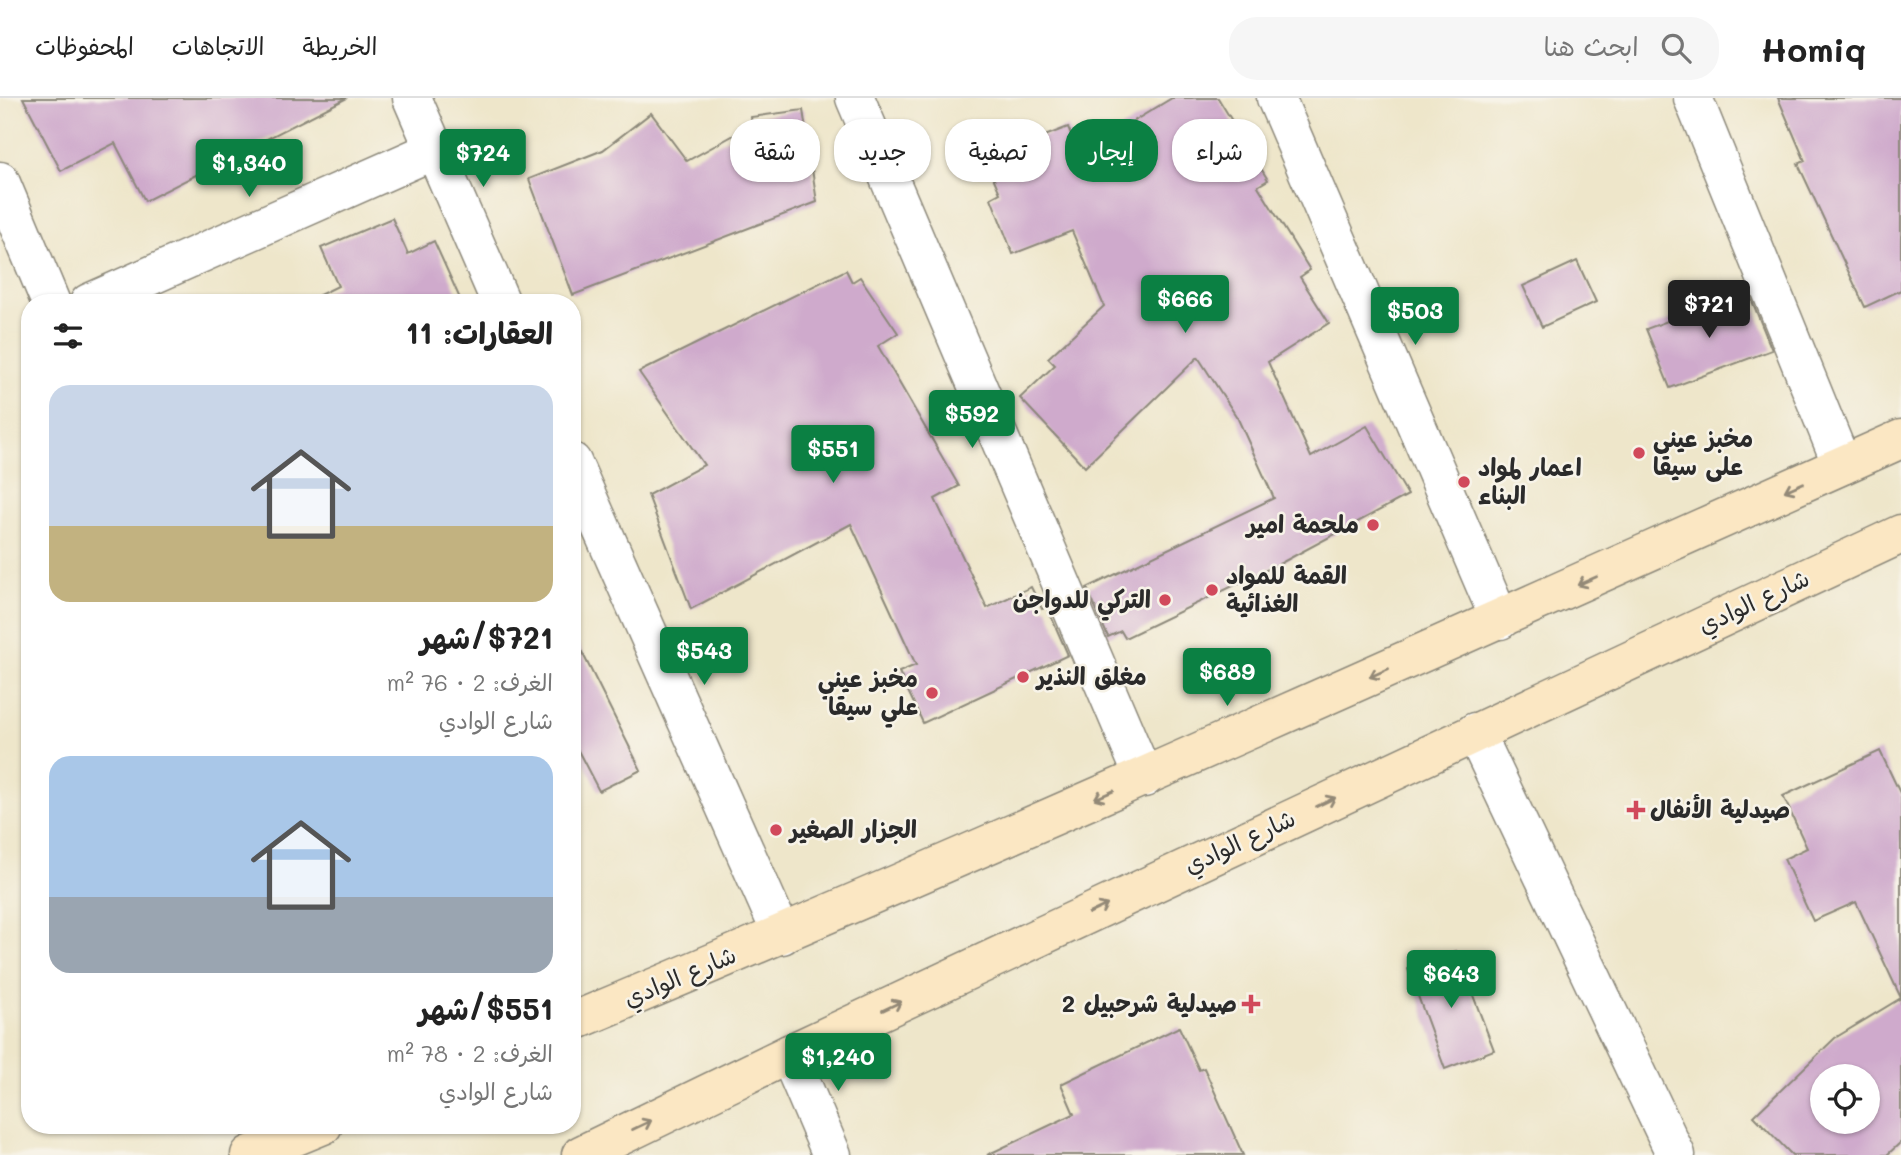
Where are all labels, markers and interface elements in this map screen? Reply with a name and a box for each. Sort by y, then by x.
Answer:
search box [1229,17,1719,80]
text: Homiq [1761,27,1866,70]
text: ابحث هنا [1544,29,1639,63]
icon: search [1657,29,1695,67]
text: المحفوظات [35,30,134,61]
text: الاتجاهات [172,30,265,61]
text: الخريطة [303,30,377,61]
chip: شقة [730,119,820,182]
chip: جديد [834,119,931,182]
chip: تصفية [945,119,1051,182]
chip: إيجار [1065,119,1158,182]
chip: شراء [1172,119,1267,182]
pin: $724 [442,130,524,189]
text: $724 [456,137,510,167]
pin: $1,340 [192,140,306,199]
text: $1,340 [212,147,286,177]
pin: $666 [1144,275,1226,335]
pin: $721 [1668,280,1750,340]
text: $666 [1157,283,1213,313]
pin: $503 [1374,288,1456,347]
text: $721 [1684,288,1734,318]
text: $503 [1387,295,1443,325]
text: العقارات: 11 [406,312,553,352]
icon: filters [49,317,87,355]
pin: $592 [931,390,1013,450]
text: $592 [945,398,999,428]
place label: مخبز عيني على سيقا [1653,422,1753,482]
pin: $551 [792,426,874,485]
icon: home [238,431,364,557]
text: $551 [807,433,859,463]
marker: مخبز عيني على سيقا [1631,445,1647,461]
place label: اعمار لمواد البناء [1478,451,1582,510]
marker: اعمار لمواد البناء [1456,474,1472,490]
one-way arrow [1784,481,1805,494]
place label: ملحمة امير [1245,508,1359,539]
marker: ملحمة امير [1365,517,1381,533]
place label: القمة للمواد الغذائية [1226,559,1347,618]
street label: شارع الوادي [1693,561,1815,643]
one-way arrow [1577,575,1598,588]
marker: القمة للمواد الغذائية [1204,582,1220,598]
place label: التركي للدواجن [1013,583,1151,621]
marker: التركي للدواجن [1157,592,1173,608]
text: $721/شهر [420,617,553,657]
pin: $543 [663,628,745,687]
text: $543 [676,635,732,665]
pin: $689 [1186,648,1268,708]
text: $689 [1199,656,1255,686]
place label: مغلق النذير [1035,660,1147,691]
place label: مخبز عيني علي سيقا [818,662,918,728]
text: الغرف: 2 · 76 m² [387,667,553,697]
one-way arrow [1368,667,1390,680]
marker: مغلق النذير [1015,669,1031,685]
marker: مخبز عيني علي سيقا [924,685,940,701]
text: شارع الوادي [439,705,553,735]
one-way arrow [1094,789,1115,802]
place label: صيدلية الأنفال [1650,793,1790,824]
one-way arrow [1315,795,1336,808]
street label: شارع الوادي [1179,801,1301,883]
icon: home [238,802,364,928]
marker: صيدلية الأنفال [1628,802,1644,818]
place label: الجزار الصغير [788,813,917,844]
marker: الجزار الصغير [768,822,784,838]
one-way arrow [1087,902,1108,915]
street label: شارع الوادي [618,938,742,1016]
pin: $643 [1410,950,1492,1010]
text: $643 [1423,958,1479,988]
place label: صيدلية شرحبيل 2 [1062,987,1237,1018]
text: $551/شهر [419,988,553,1028]
marker: صيدلية شرحبيل 2 [1243,996,1259,1012]
one-way arrow [881,999,902,1012]
pin: $1,240 [781,1034,895,1093]
text: الغرف: 2 · 78 m² [387,1038,553,1068]
text: $1,240 [801,1041,875,1071]
map controls [1810,1064,1880,1134]
button: locate [1810,1064,1880,1134]
text: شارع الوادي [439,1076,553,1106]
one-way arrow [631,1118,652,1132]

